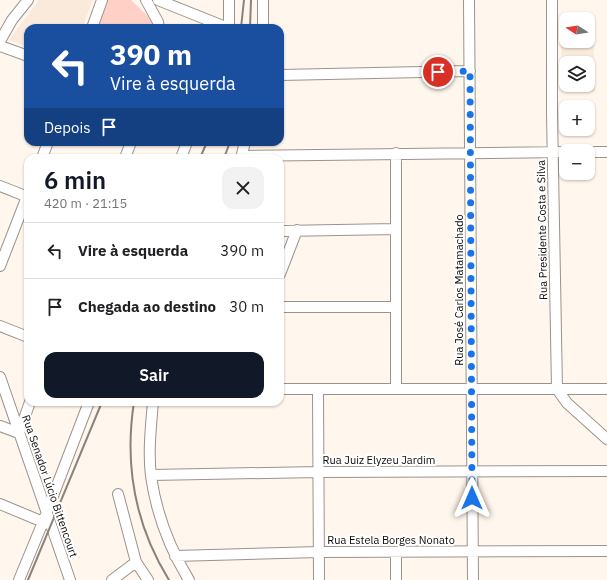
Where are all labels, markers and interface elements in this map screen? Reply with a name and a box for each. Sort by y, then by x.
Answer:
north arrow [559,12,595,48]
map controls [559,12,595,180]
text: 390 m [110,36,192,73]
icon: left [44,40,96,92]
pin [421,55,455,89]
button: layers [559,56,595,92]
icon: arrive [427,61,449,83]
text: Vire à esquerda [110,72,236,95]
button: + [559,100,595,136]
icon: arrive [98,116,120,138]
text: Depois [44,118,90,137]
button: − [559,144,595,180]
street label: Rua Presidente Costa e Silva [534,160,550,300]
text: 6 min [44,164,106,196]
button: close [222,167,264,209]
text: 420 m · 21:15 [44,195,127,212]
street label: Rua José Carlos Matamachado [452,214,466,366]
icon: left [44,240,66,262]
text: Vire à esquerda [78,241,188,260]
text: 390 m [220,241,264,260]
icon: arrive [44,296,66,318]
text: Chegada ao destino [78,297,216,316]
text: 30 m [229,297,264,316]
button: Sair [44,352,264,398]
street label: Rua Senador Lúcio Bittencourt [19,413,81,559]
street label: Rua Juiz Elyzeu Jardim [323,453,435,467]
position arrow [451,477,493,519]
street label: Rua Estela Borges Nonato [327,533,455,547]

